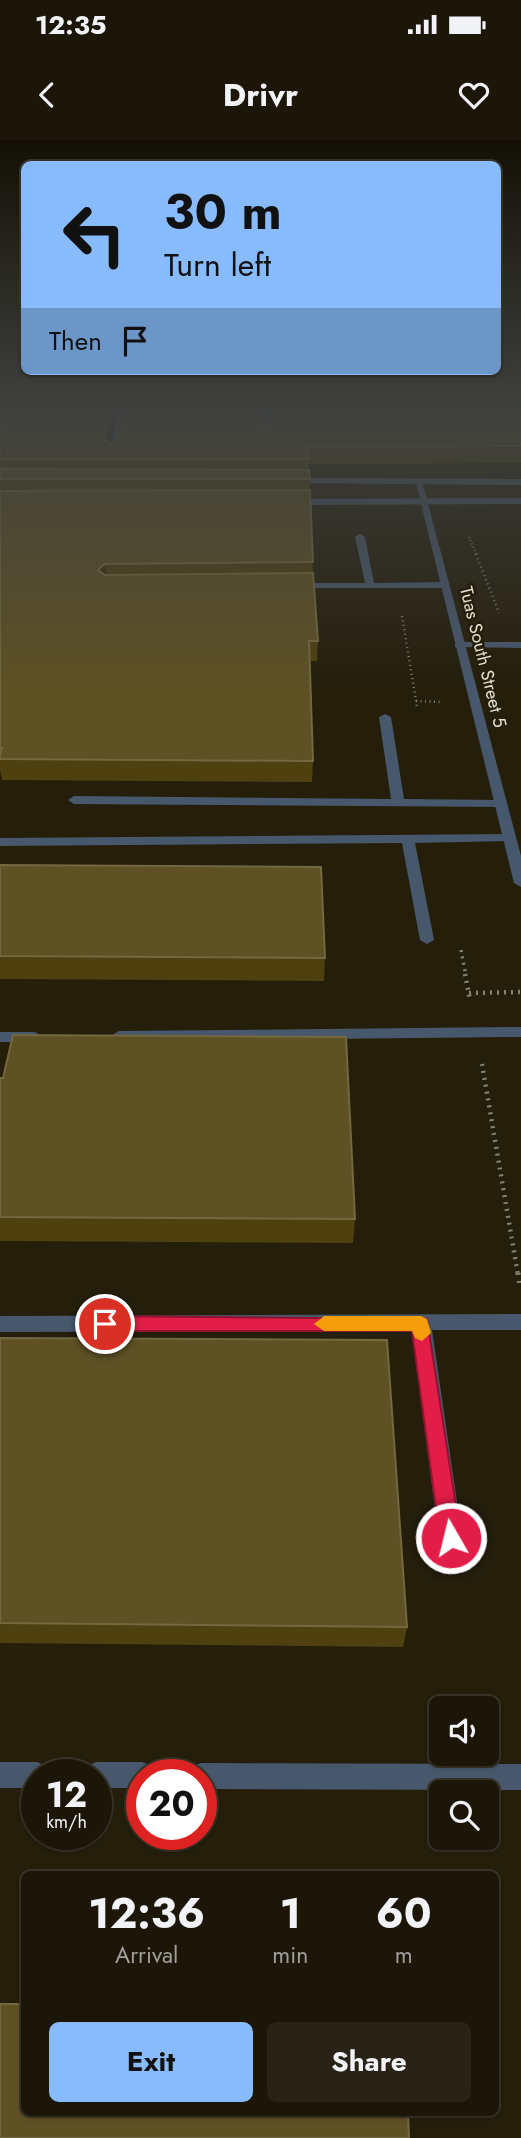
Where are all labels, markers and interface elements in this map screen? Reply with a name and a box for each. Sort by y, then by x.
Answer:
text: 12:35 [35,6,107,44]
text: Drivr [223,72,298,118]
icon: back [28,76,66,114]
icon: heart [455,76,493,114]
text: 30 m [164,177,282,247]
icon: left [49,189,140,280]
text: Turn left [164,242,271,288]
text: Then [49,322,102,360]
icon: arrive [116,322,154,360]
street label: Tuas South Street 5 [453,584,513,730]
pin [75,1294,135,1354]
icon: arrive [86,1305,124,1343]
position arrow [414,1501,488,1575]
map controls [429,1696,499,1850]
button: sound [429,1696,499,1766]
speed limit sign: 20 [126,1759,217,1850]
text: 12 [46,1770,87,1820]
button: search [429,1780,499,1850]
text: km/h [46,1809,87,1835]
text: 12:36 [88,1883,205,1944]
text: 1 [280,1883,301,1944]
text: 60 [376,1883,432,1944]
text: Arrival [115,1938,178,1972]
text: min [272,1938,308,1972]
text: m [395,1938,413,1972]
button: Exit [49,2022,253,2102]
button: Share [267,2022,471,2102]

